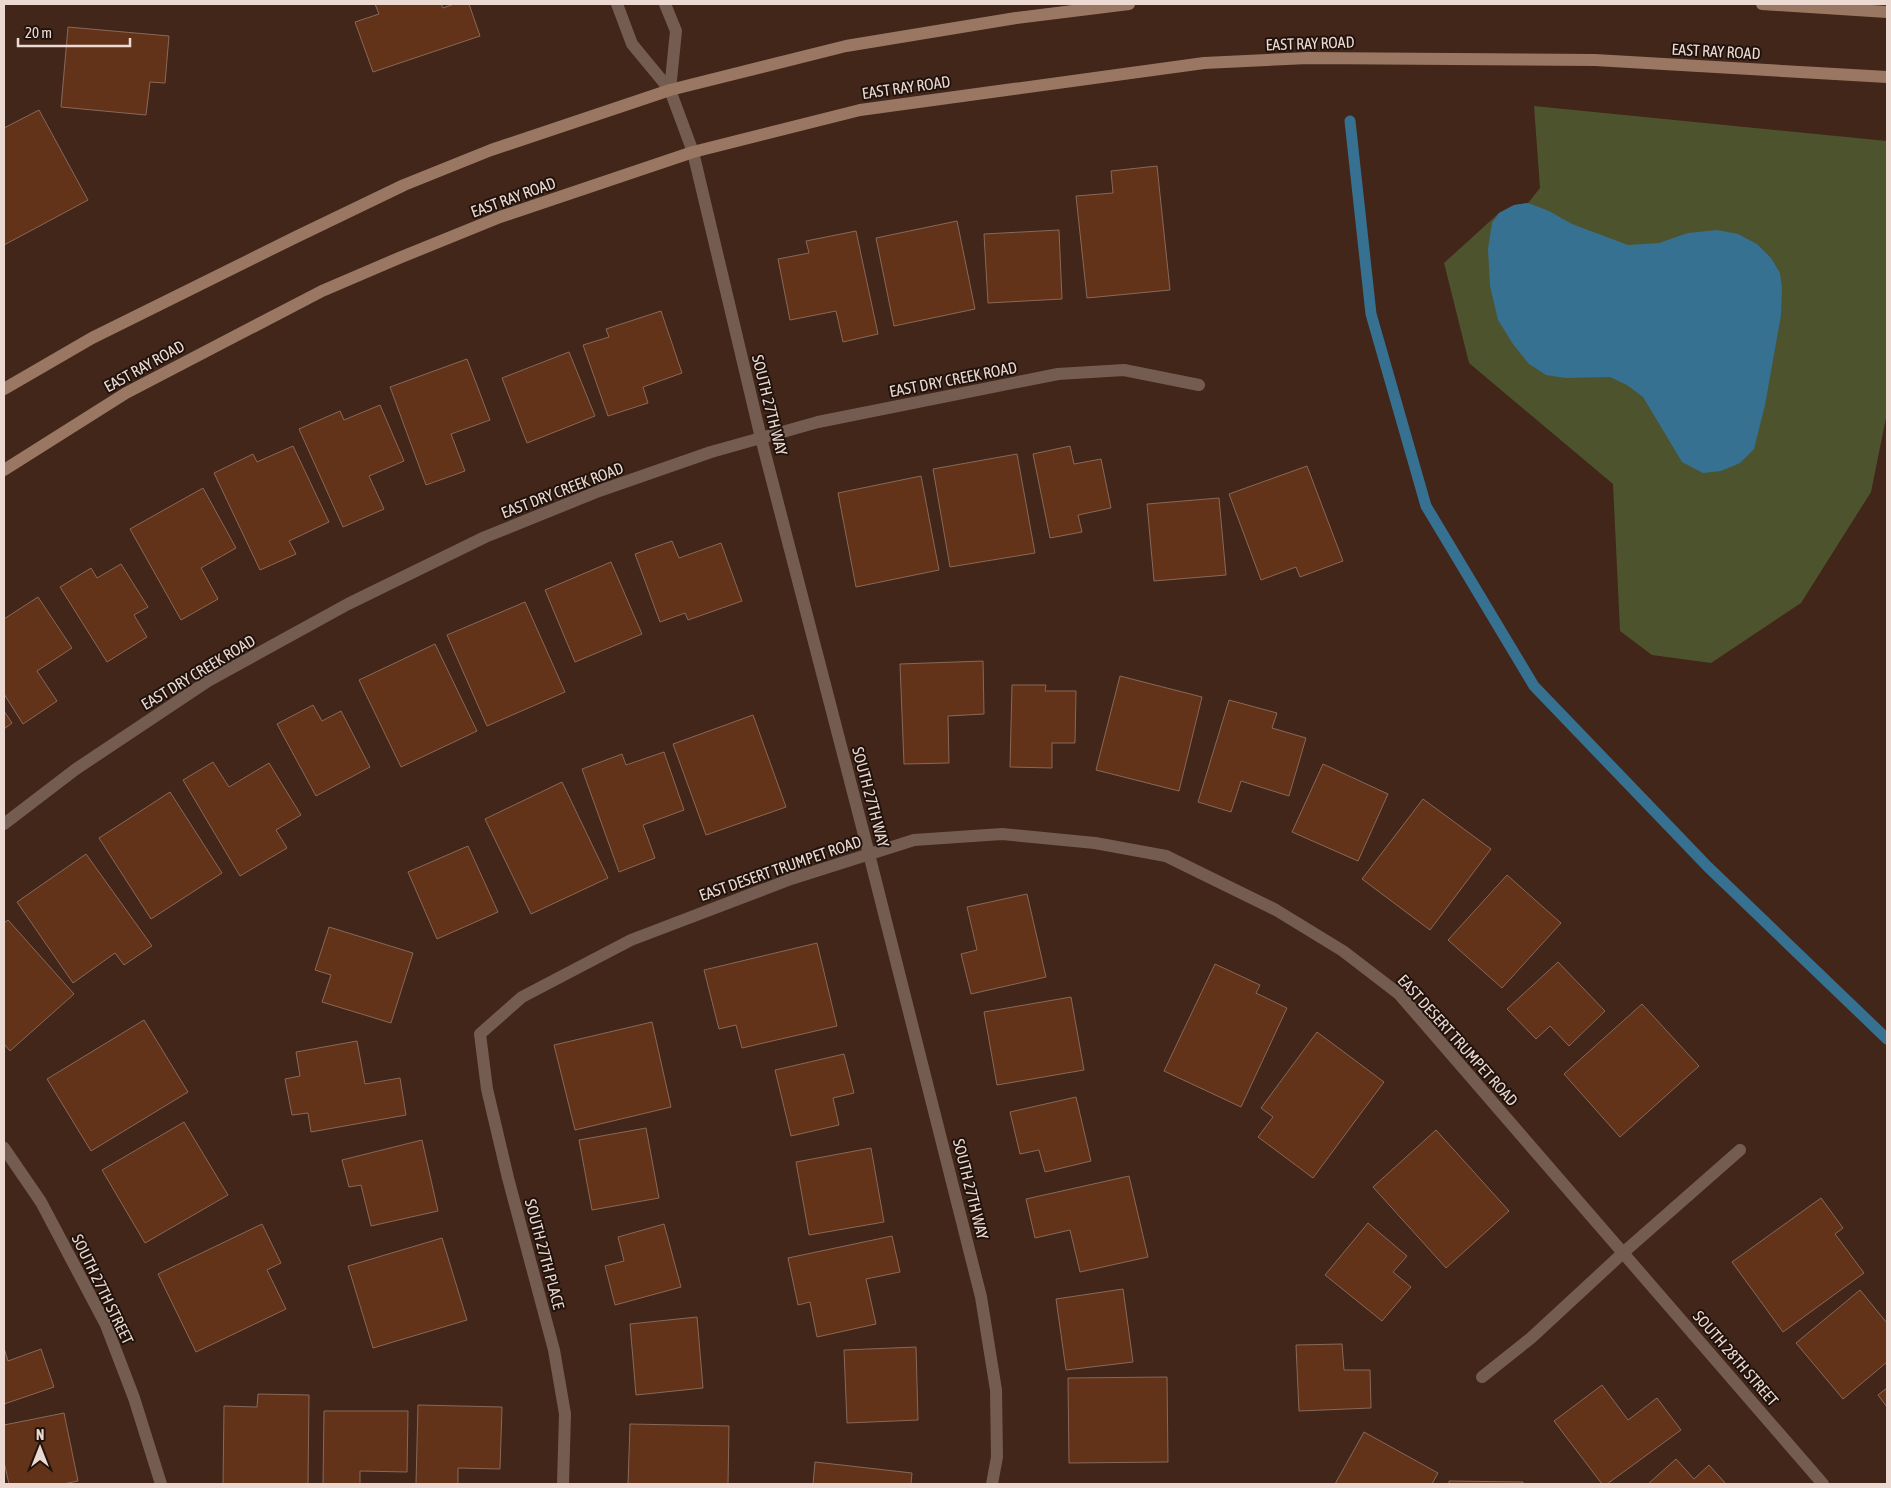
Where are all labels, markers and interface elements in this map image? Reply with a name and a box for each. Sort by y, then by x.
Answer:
scale bar [18,15,130,47]
text: 20 m [25,24,52,41]
street label: EAST RAY ROAD [1265,32,1355,54]
street label: EAST RAY ROAD [1671,40,1761,62]
street label: EAST RAY ROAD [861,72,951,102]
street label: EAST RAY ROAD [468,173,558,221]
street label: EAST RAY ROAD [101,337,187,395]
street label: SOUTH 27TH WAY [749,353,791,458]
street label: EAST DRY CREEK ROAD [888,358,1018,400]
street label: EAST DRY CREEK ROAD [498,458,626,522]
street label: EAST DRY CREEK ROAD [138,631,258,713]
street label: SOUTH 27TH WAY [849,745,893,850]
street label: EAST DESERT TRUMPET ROAD [697,832,863,904]
street label: EAST DESERT TRUMPET ROAD [1394,971,1522,1109]
street label: SOUTH 27TH WAY [950,1137,992,1242]
street label: SOUTH 27TH PLACE [522,1197,568,1311]
street label: SOUTH 27TH STREET [69,1231,137,1347]
street label: SOUTH 28TH STREET [1690,1307,1782,1409]
north arrow [15,1423,65,1473]
text: N [36,1427,44,1443]

